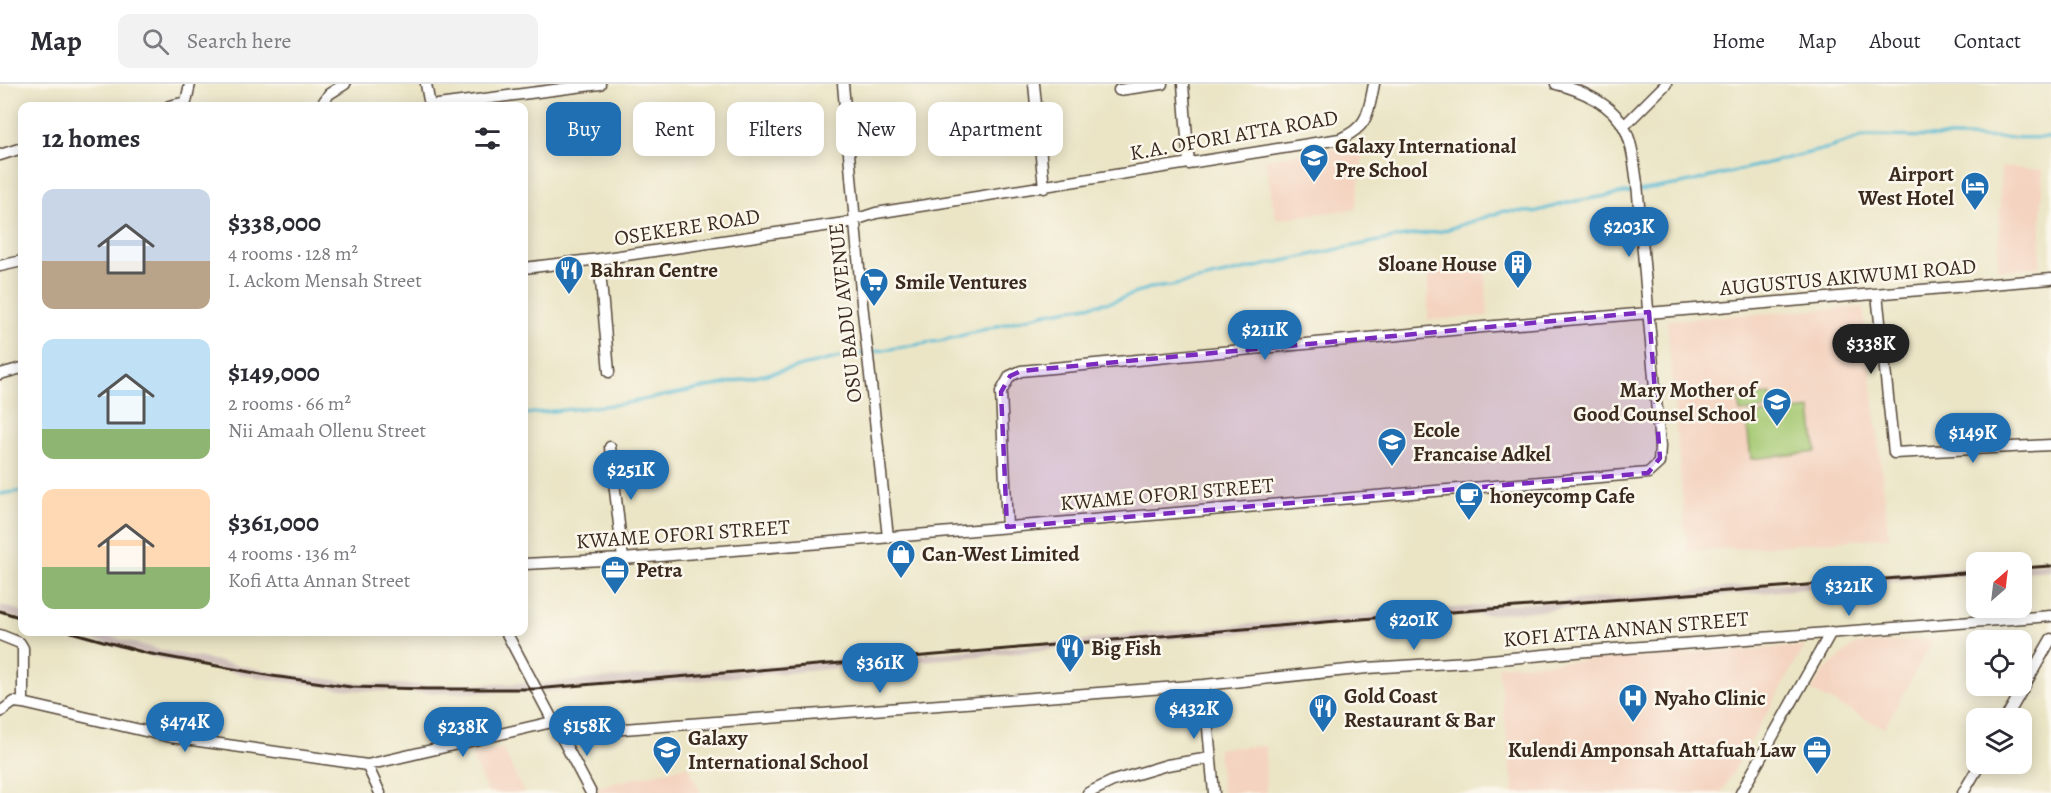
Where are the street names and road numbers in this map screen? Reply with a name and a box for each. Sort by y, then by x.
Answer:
street label: K.A. OFORI ATTA ROAD [1128,103,1340,167]
street label: OSEKERE ROAD [612,202,762,252]
street label: OSU BADU AVENUE [822,222,868,404]
street label: AUGUSTUS AKIWUMI ROAD [1718,252,1977,302]
street label: KWAME OFORI STREET [1059,471,1276,517]
street label: KWAME OFORI STREET [575,513,791,555]
street label: KOFI ATTA ANNAN STREET [1502,604,1750,654]

